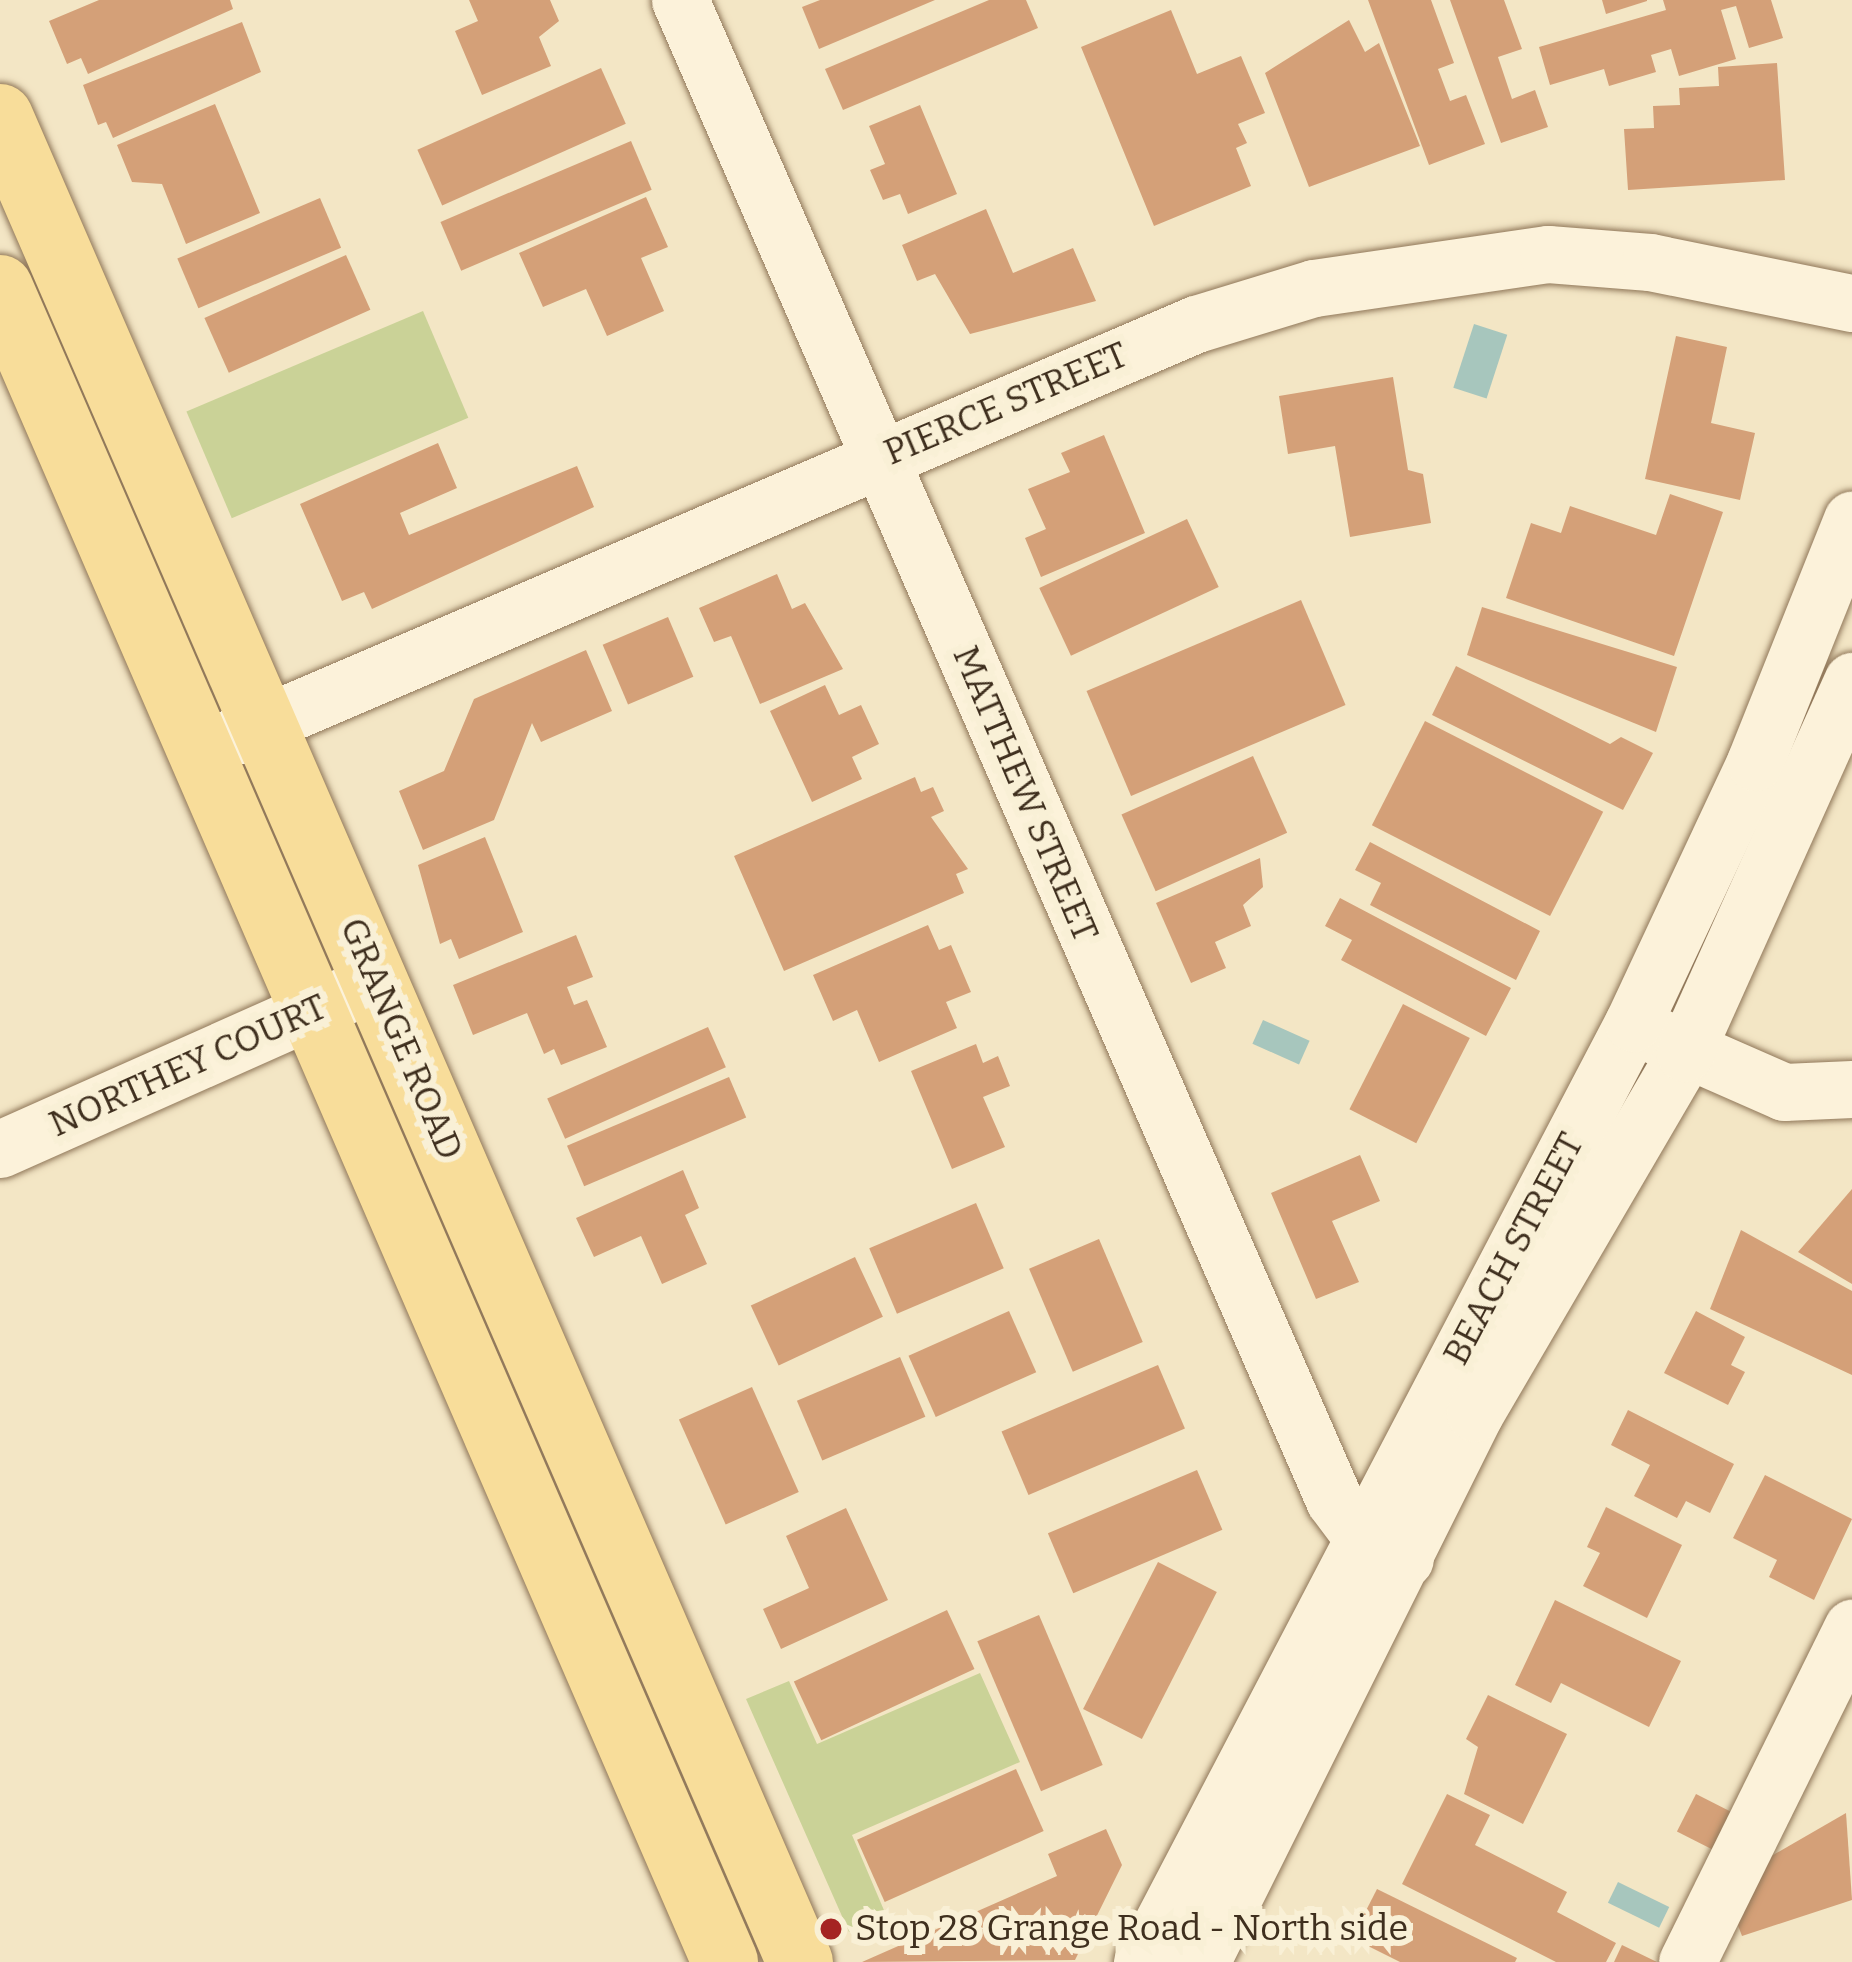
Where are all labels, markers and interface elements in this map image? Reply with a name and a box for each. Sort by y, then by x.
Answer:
street label: PIERCE STREET [878,333,1134,475]
street label: MATTHEW STREET [943,640,1107,948]
street label: GRANGE ROAD [331,912,471,1166]
street label: NORTHEY COURT [43,986,333,1146]
street label: BEACH STREET [1435,1126,1593,1372]
place label: Stop 28 Grange Road - North side [855,1907,1408,1951]
marker: Stop 28 Grange Road - North side [818,1916,844,1942]

